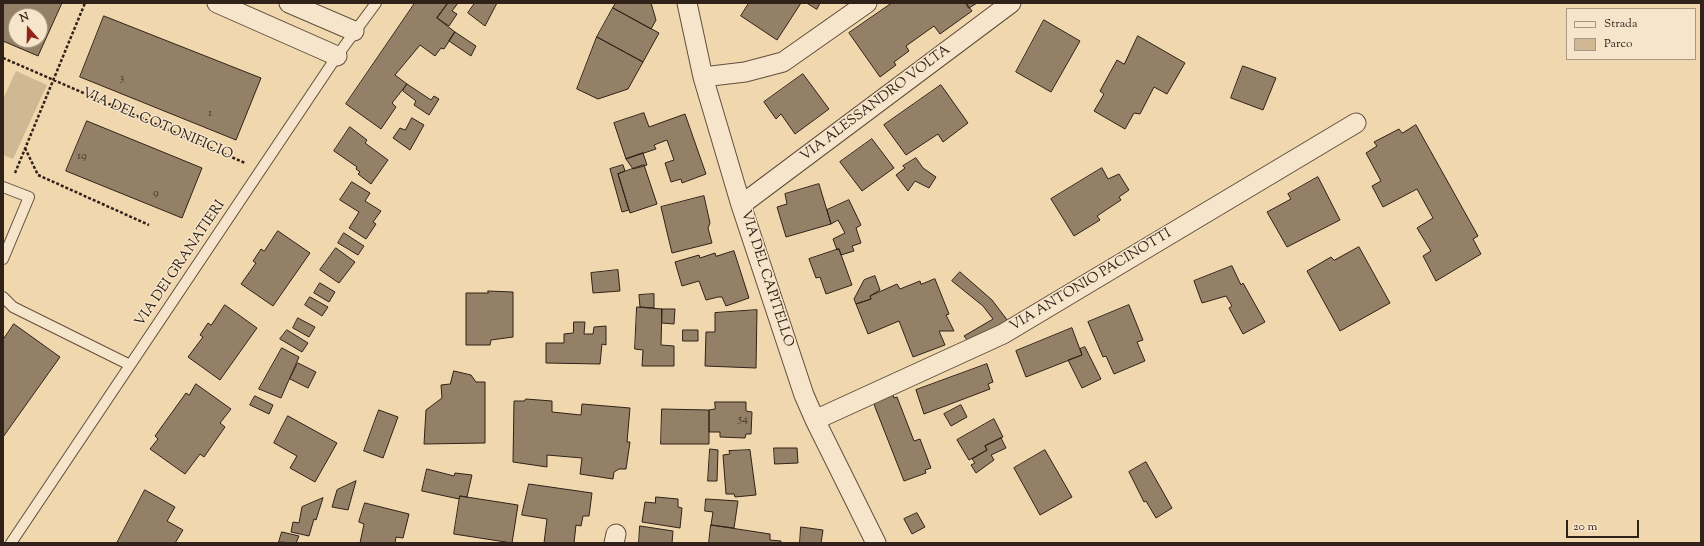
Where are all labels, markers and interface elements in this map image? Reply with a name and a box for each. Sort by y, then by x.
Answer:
north arrow [8,8,48,48]
legend [1566,8,1696,60]
text: N [17,9,31,27]
text: Strada [1604,15,1637,33]
text: Parco [1604,35,1632,53]
street label: VIA ALESSANDRO VOLTA [798,42,954,166]
house number: 3 [120,72,124,86]
street label: VIA DEL COTONIFICIO [79,86,235,164]
house number: 1 [208,107,212,121]
house number: 19 [77,150,87,164]
house number: 9 [153,187,159,201]
street label: VIA DEI GRANATIERI [132,198,230,330]
street label: VIA DEL CAPITELLO [736,208,796,350]
street label: VIA ANTONIO PACINOTTI [1007,226,1175,336]
house number: 54 [738,413,748,427]
scale bar [1568,512,1641,538]
text: 20 m [1573,518,1597,536]

